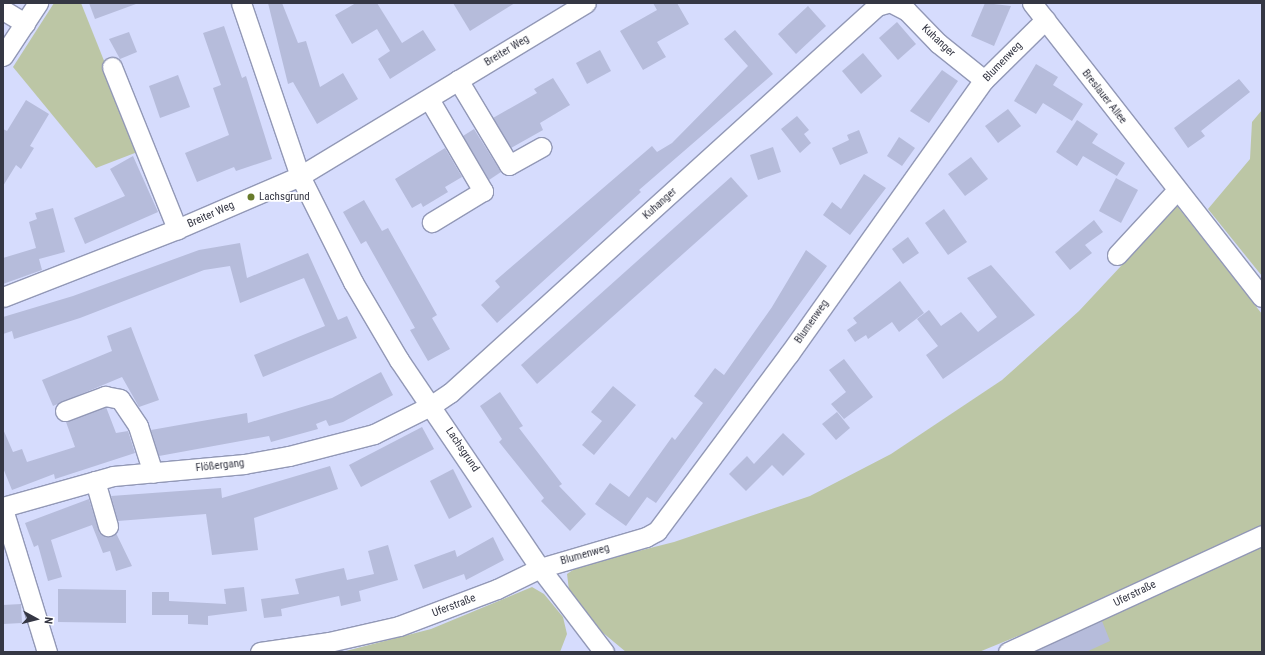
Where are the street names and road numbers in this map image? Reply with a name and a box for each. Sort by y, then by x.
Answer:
street label: Kuhanger [918,22,958,60]
street label: Breiter Weg [482,32,532,70]
street label: Blumenweg [981,39,1025,85]
street label: Breslauer Allee [1079,67,1129,127]
street label: Kuhanger [640,185,680,223]
street label: Breiter Weg [185,199,237,231]
street label: Blumenweg [792,298,832,346]
street label: Lachsgrund [442,425,482,475]
street label: Flößergang [195,457,245,475]
street label: Blumenweg [559,542,611,568]
street label: Uferstraße [1112,578,1158,610]
street label: Uferstraße [430,592,478,620]

